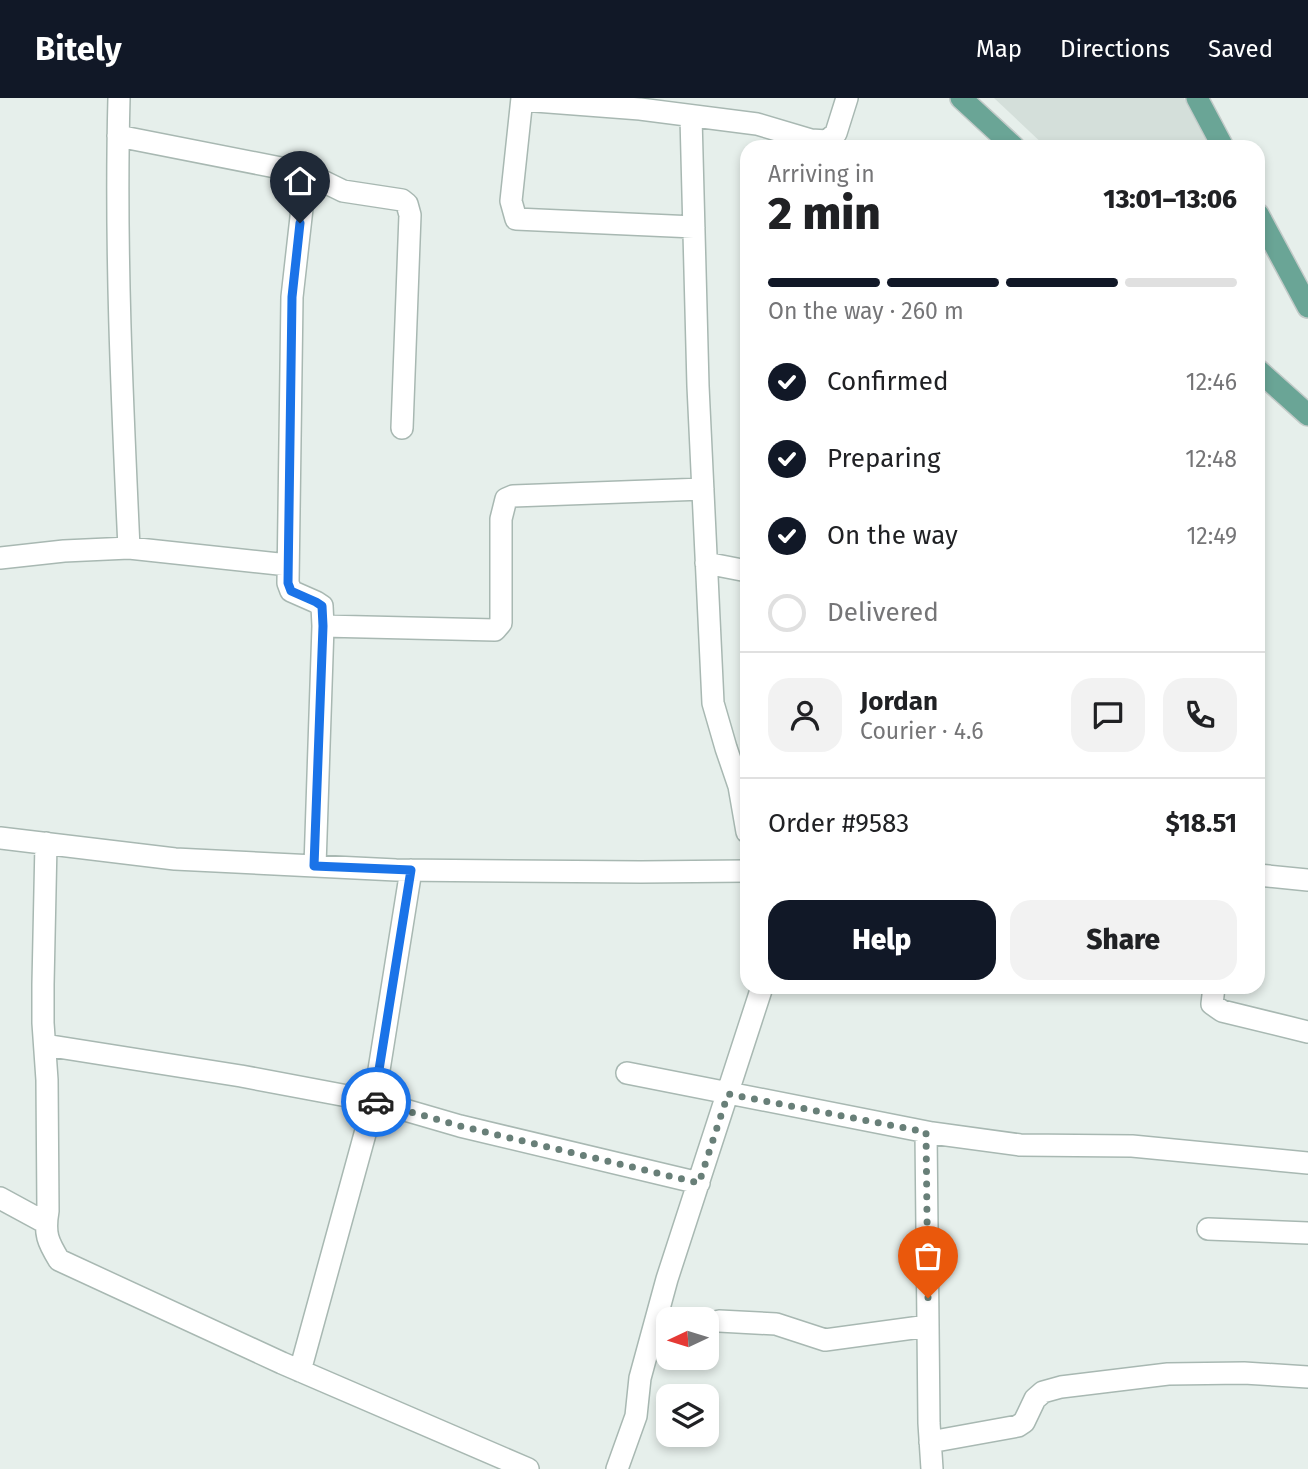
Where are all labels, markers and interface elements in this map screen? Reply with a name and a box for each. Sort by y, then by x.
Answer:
text: Bitely [35,29,122,69]
text: Map [976,35,1022,63]
text: Directions [1060,35,1170,63]
text: Saved [1208,35,1273,63]
pin [270,151,330,223]
text: Arriving in [768,160,875,188]
icon: home [281,162,319,200]
text: 13:01–13:06 [1103,184,1237,215]
text: 2 min [768,186,881,241]
text: On the way · 260 m [768,297,964,325]
icon: check [768,363,806,401]
text: Confirmed [827,366,948,397]
text: 12:46 [1186,368,1237,396]
icon: check [768,440,806,478]
text: Preparing [827,443,940,474]
text: 12:48 [1185,445,1237,473]
icon: check [768,517,806,555]
text: On the way [827,520,958,551]
text: 12:49 [1186,522,1237,550]
text: Delivered [827,597,939,628]
button: person [768,678,842,752]
button: chat [1071,678,1145,752]
button: phone [1163,678,1237,752]
text: Jordan [860,686,938,717]
text: Courier · 4.6 [860,717,984,745]
text: Order #9583 [768,808,909,839]
text: $18.51 [1165,808,1237,839]
button: Help [768,900,996,980]
button: Share [1010,900,1237,980]
courier [341,1067,411,1137]
icon: car [357,1083,395,1121]
pin [898,1226,958,1298]
icon: bag [909,1237,947,1275]
north arrow [656,1307,719,1370]
map controls [656,1307,719,1447]
button: layers [656,1384,719,1447]

